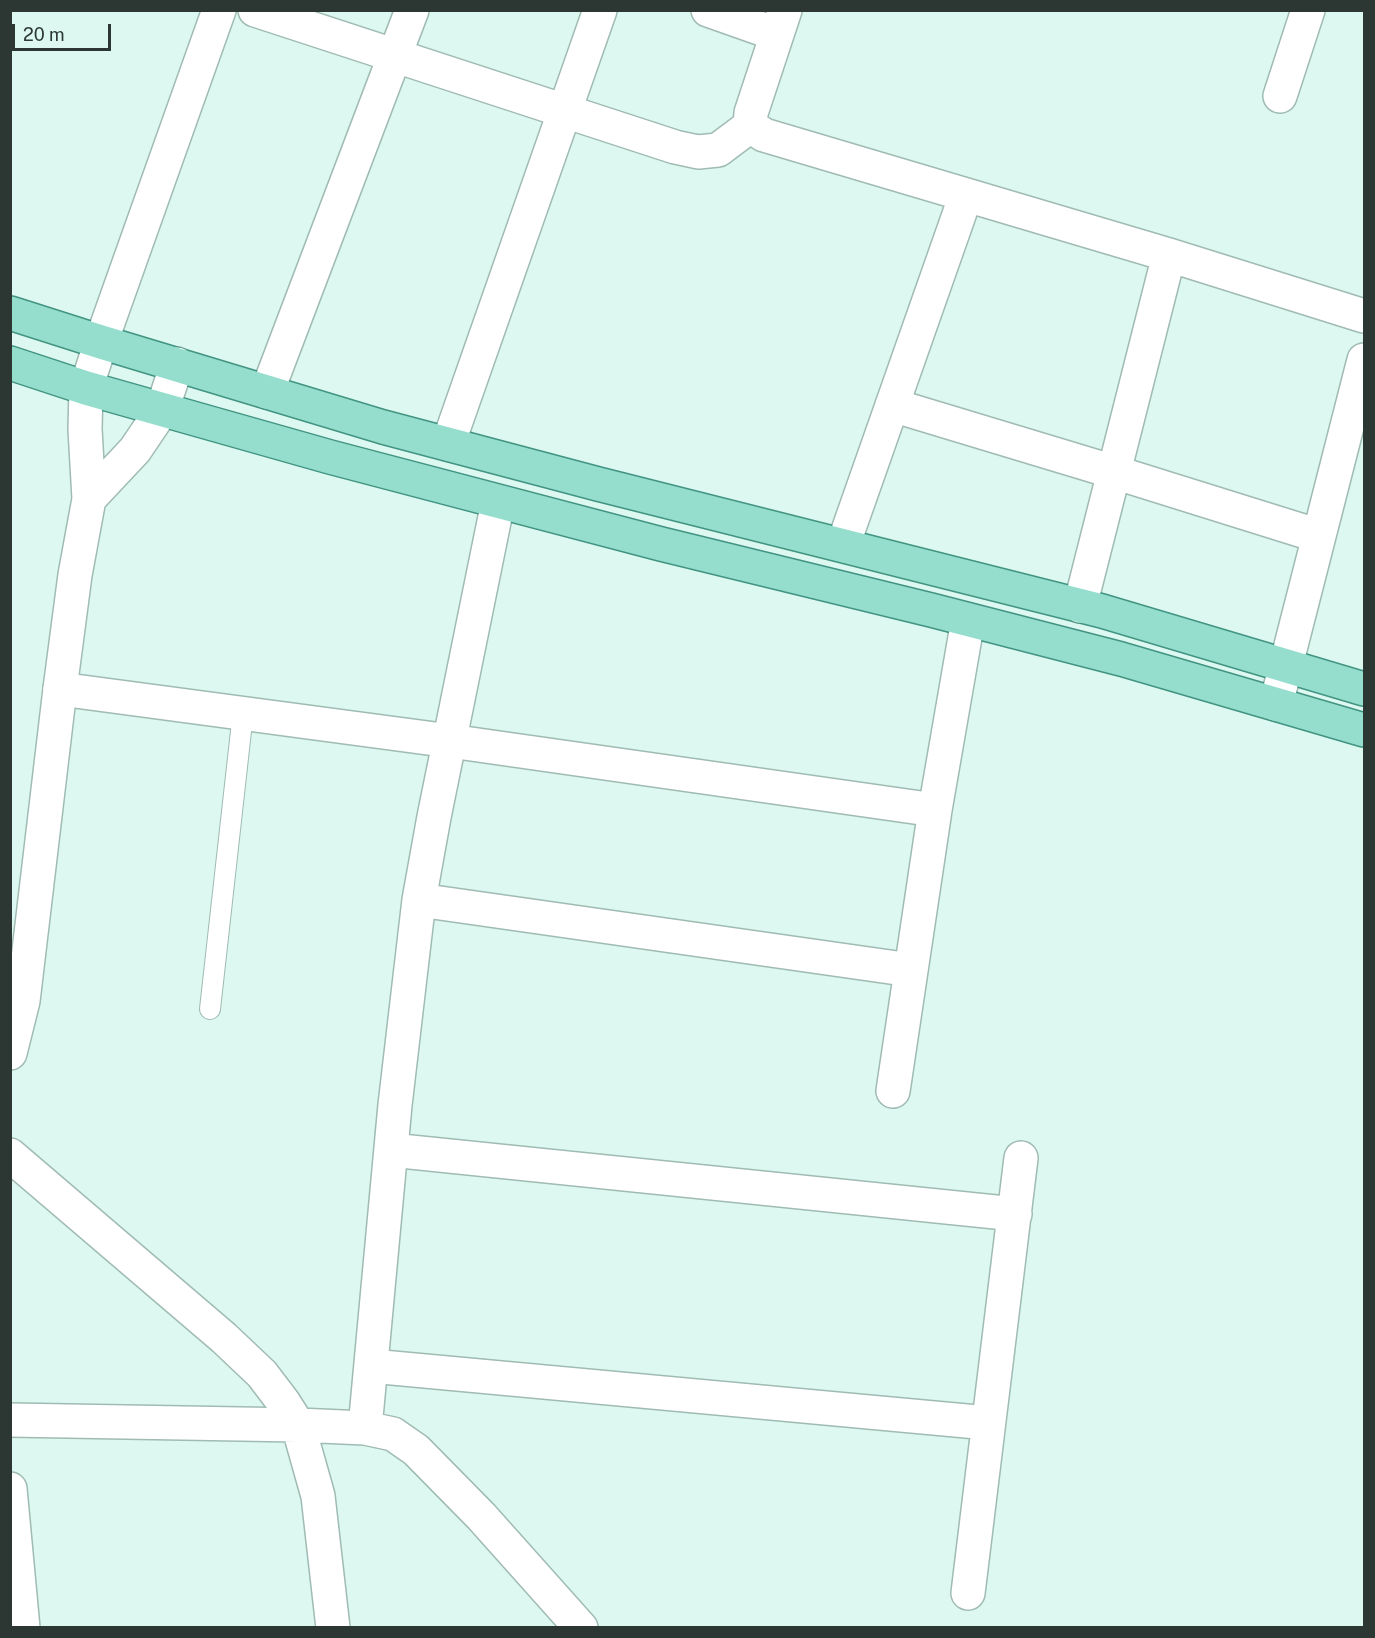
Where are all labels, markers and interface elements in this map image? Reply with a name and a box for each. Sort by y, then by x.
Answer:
scale bar [15,12,114,50]
text: 20 m [23,24,65,45]

